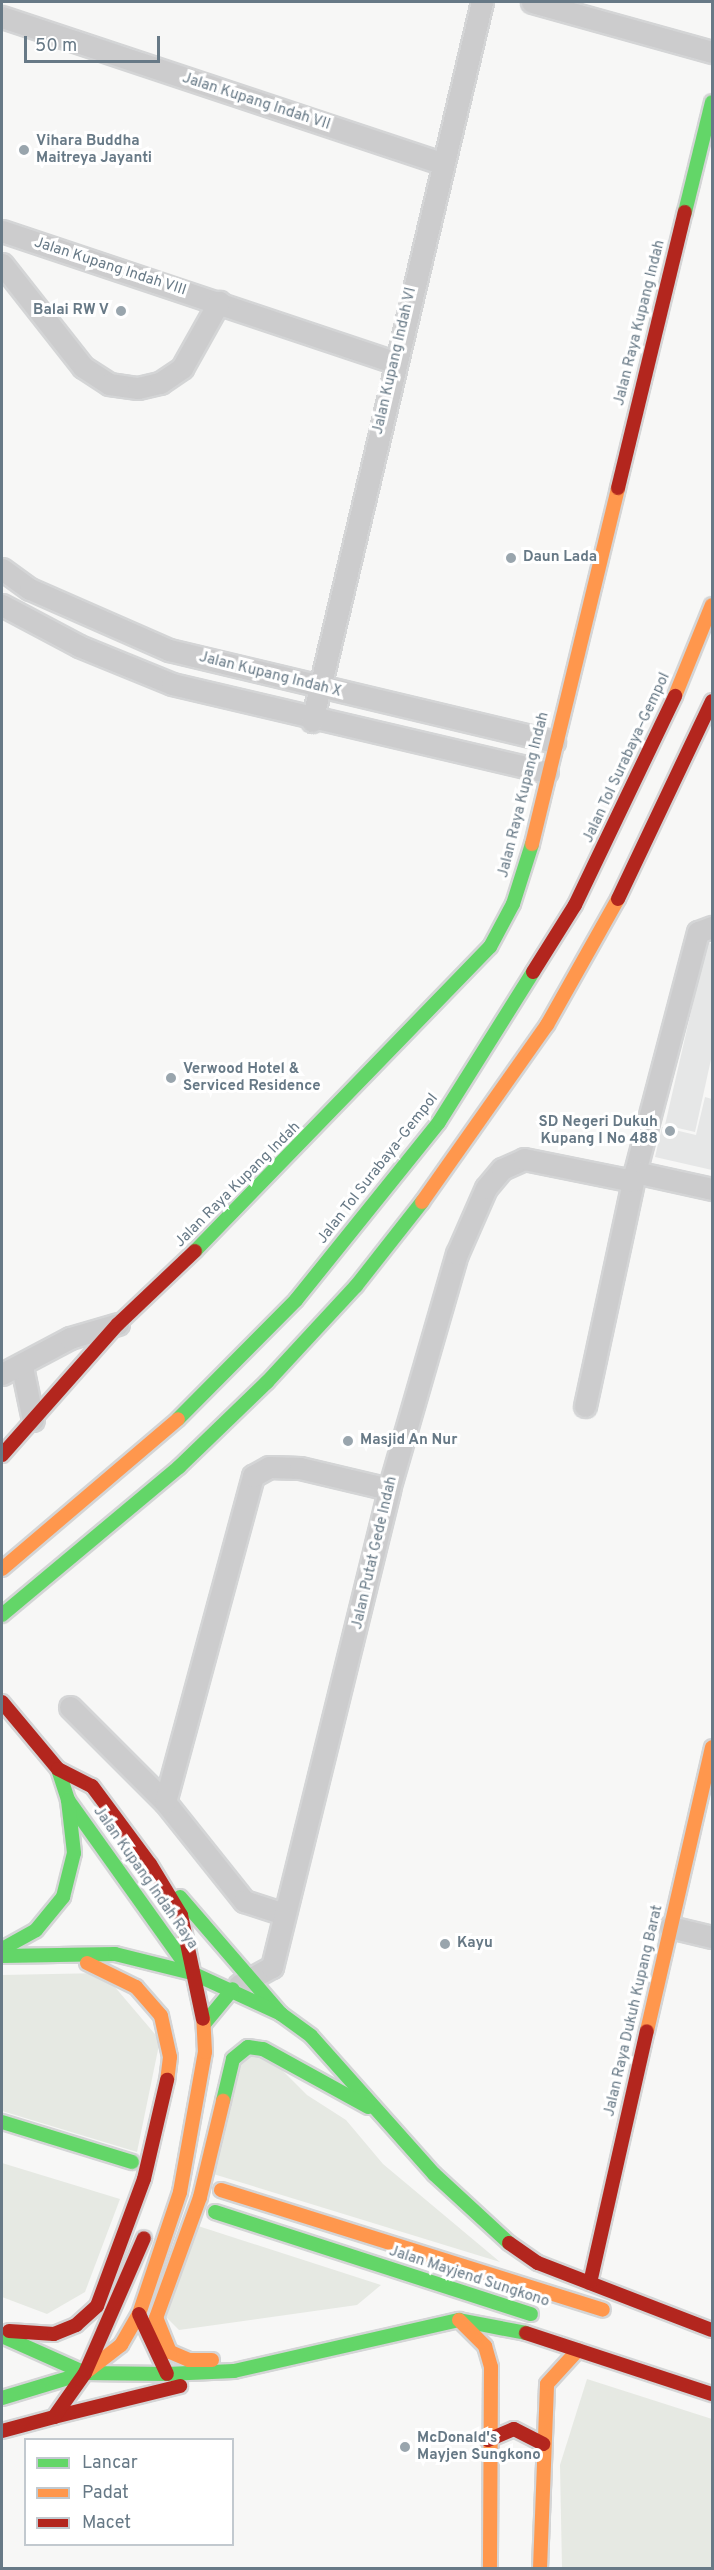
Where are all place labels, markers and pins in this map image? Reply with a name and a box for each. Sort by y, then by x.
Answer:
place label: Vihara Buddha Maitreya Jayanti [36,132,152,167]
marker: Vihara Buddha Maitreya Jayanti [17,143,31,157]
place label: Balai RW V [32,302,109,320]
marker: Balai RW V [114,304,128,318]
place label: Daun Lada [523,549,597,567]
marker: Daun Lada [504,551,518,565]
place label: Verwood Hotel & Serviced Residence [183,1060,321,1095]
marker: Verwood Hotel & Serviced Residence [164,1071,178,1085]
place label: SD Negeri Dukuh Kupang I No 488 [538,1113,658,1148]
marker: SD Negeri Dukuh Kupang I No 488 [663,1124,677,1138]
place label: Masjid An Nur [360,1432,458,1450]
marker: Masjid An Nur [341,1434,355,1448]
place label: Kayu [457,1935,493,1953]
marker: Kayu [438,1937,452,1951]
place label: McDonald's Mayjen Sungkono [417,2429,541,2464]
marker: McDonald's Mayjen Sungkono [398,2440,412,2454]

